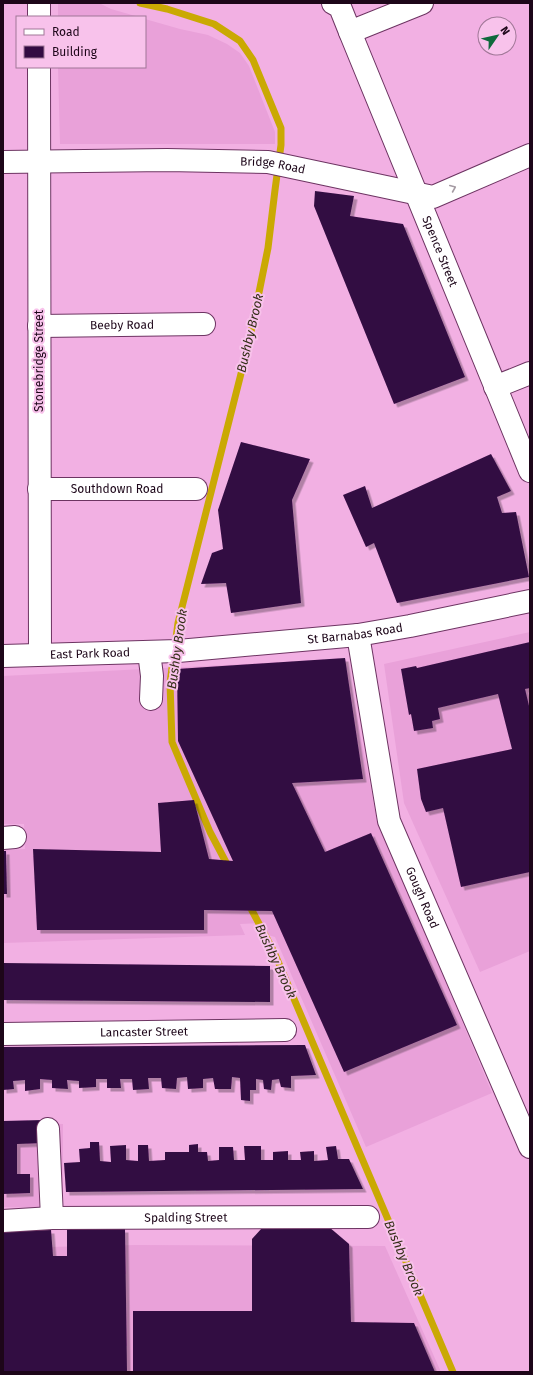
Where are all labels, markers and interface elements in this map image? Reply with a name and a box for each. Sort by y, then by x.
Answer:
legend [16,16,146,68]
north arrow [477,16,517,56]
text: N [497,24,512,37]
text: Road [52,25,80,39]
text: Building [52,45,98,59]
street label: Bridge Road [240,154,307,177]
one-way arrow [449,185,456,193]
street label: Spence Street [419,214,461,289]
water label: Bushby Brook [234,292,266,374]
street label: Stonebridge Street [32,309,46,412]
street label: Beeby Road [90,318,154,332]
street label: Southdown Road [71,482,163,496]
water label: Bushby Brook [164,608,190,690]
street label: St Barnabas Road [307,620,404,646]
street label: East Park Road [50,645,130,662]
street label: Gough Road [403,865,442,931]
water label: Bushby Brook [252,921,300,1001]
street label: Lancaster Street [100,1024,189,1040]
street label: Spalding Street [144,1210,228,1225]
water label: Bushby Brook [381,1218,427,1298]

